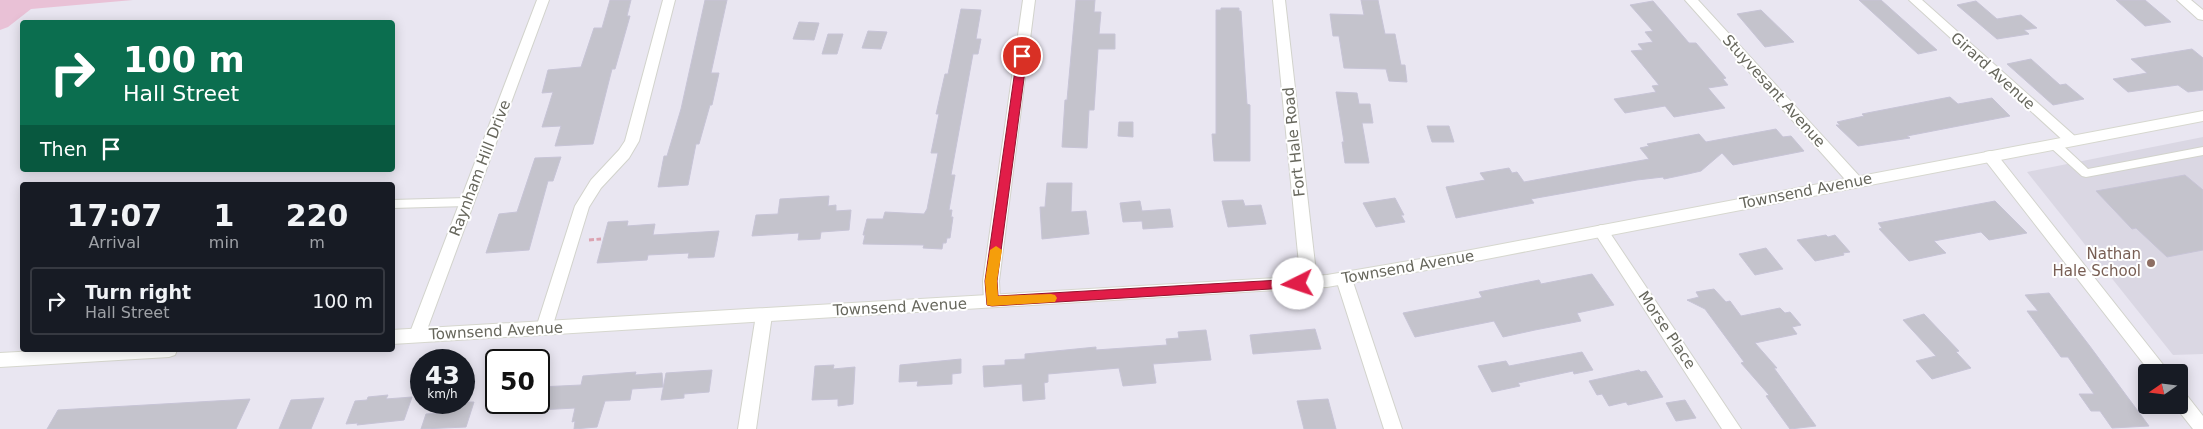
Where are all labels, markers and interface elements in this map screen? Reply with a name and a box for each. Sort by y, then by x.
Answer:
street label: Girard Avenue [1947,28,2039,114]
street label: Stuyvesant Avenue [1719,31,1829,151]
pin [1001,35,1043,77]
icon: right [40,40,105,105]
text: 100 m [123,40,245,80]
icon: arrive [1008,42,1036,70]
text: Hall Street [123,81,239,106]
street label: Fort Hale Road [1279,86,1309,198]
street label: Raynham Hill Drive [446,97,514,239]
icon: arrive [97,135,125,163]
text: Then [40,138,87,160]
street label: Townsend Avenue [1737,169,1874,213]
text: 17:07 [67,198,162,233]
text: 1 [213,198,234,233]
text: 220 [286,198,348,233]
text: Arrival [88,233,140,252]
text: min [209,233,239,252]
text: m [309,233,325,252]
place label: Nathan Hale School [2053,245,2141,280]
street label: Townsend Avenue [1339,246,1476,288]
position arrow [1271,257,1323,309]
marker: Nathan Hale School [2145,257,2157,269]
text: Turn right [85,281,191,303]
icon: right [42,287,70,315]
street label: Morse Place [1634,288,1700,372]
text: 100 m [312,290,373,312]
street label: Townsend Avenue [832,295,967,320]
text: Hall Street [85,303,169,322]
street label: Townsend Avenue [428,319,563,344]
speed limit sign: 50 [485,349,550,414]
text: 43 [425,361,460,390]
north arrow [2138,364,2188,414]
map controls [2138,364,2188,414]
text: km/h [427,387,458,401]

